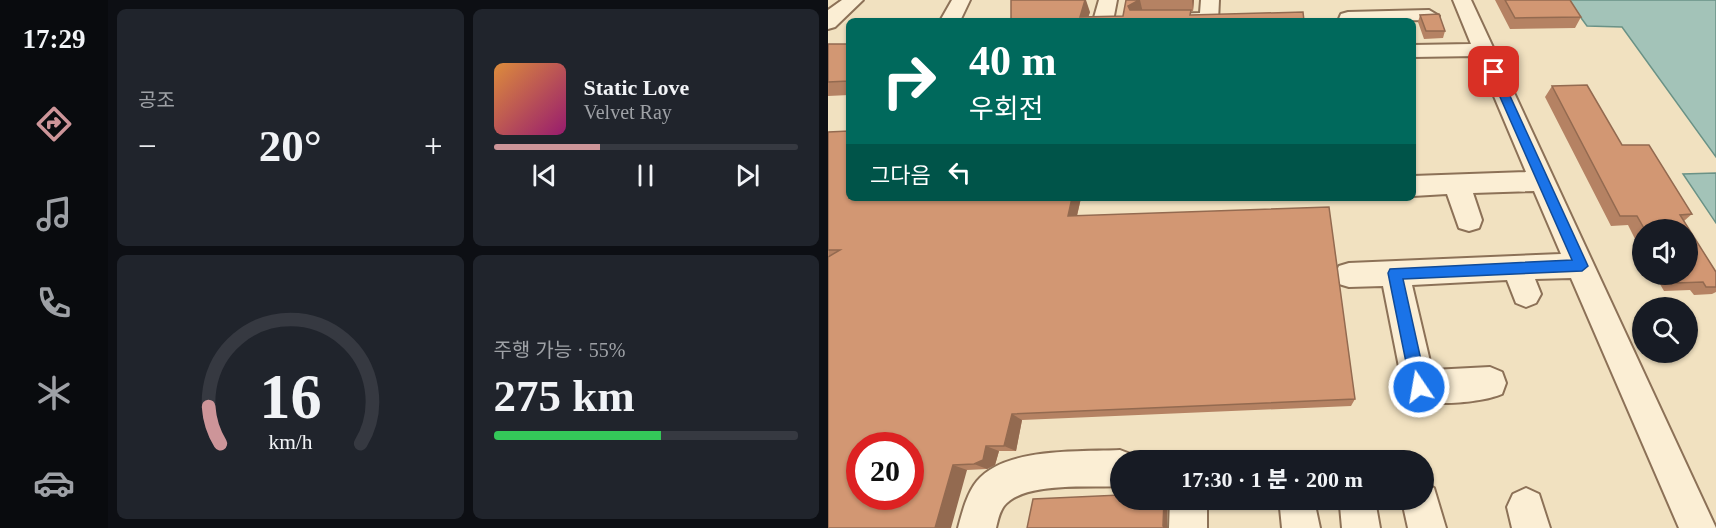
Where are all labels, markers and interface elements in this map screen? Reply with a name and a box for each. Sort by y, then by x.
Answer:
text: 17:29 [23,24,86,54]
text: 40 m [969,38,1057,84]
icon: right [870,42,948,120]
pin [1468,46,1519,97]
icon: arrive [1477,55,1510,88]
text: Static Love [584,75,689,100]
text: 공조 [138,89,175,111]
text: 우회전 [969,94,1044,124]
text: Velvet Ray [584,101,672,123]
icon: directions [33,103,75,145]
text: 20° [259,121,322,171]
text: − [138,128,157,164]
text: + [424,128,443,164]
icon: left [943,156,976,189]
icon: previous [528,159,561,192]
icon: pause [629,159,662,192]
icon: next [731,159,764,192]
text: 그다음 [870,163,931,188]
icon: music [33,193,75,235]
map controls [1632,219,1698,363]
button: sound [1632,219,1698,285]
icon: phone [33,282,75,324]
button: search [1632,297,1698,363]
text: 주행 가능 · 55% [494,339,625,361]
position arrow [1387,355,1451,419]
text: 16 [259,362,321,431]
text: 275 km [494,371,635,421]
icon: climate [33,372,75,414]
text: km/h [268,430,313,454]
speed limit sign: 20 [846,432,924,510]
icon: car [33,462,75,504]
text: 17:30 · 1 분 · 200 m [1181,467,1363,492]

